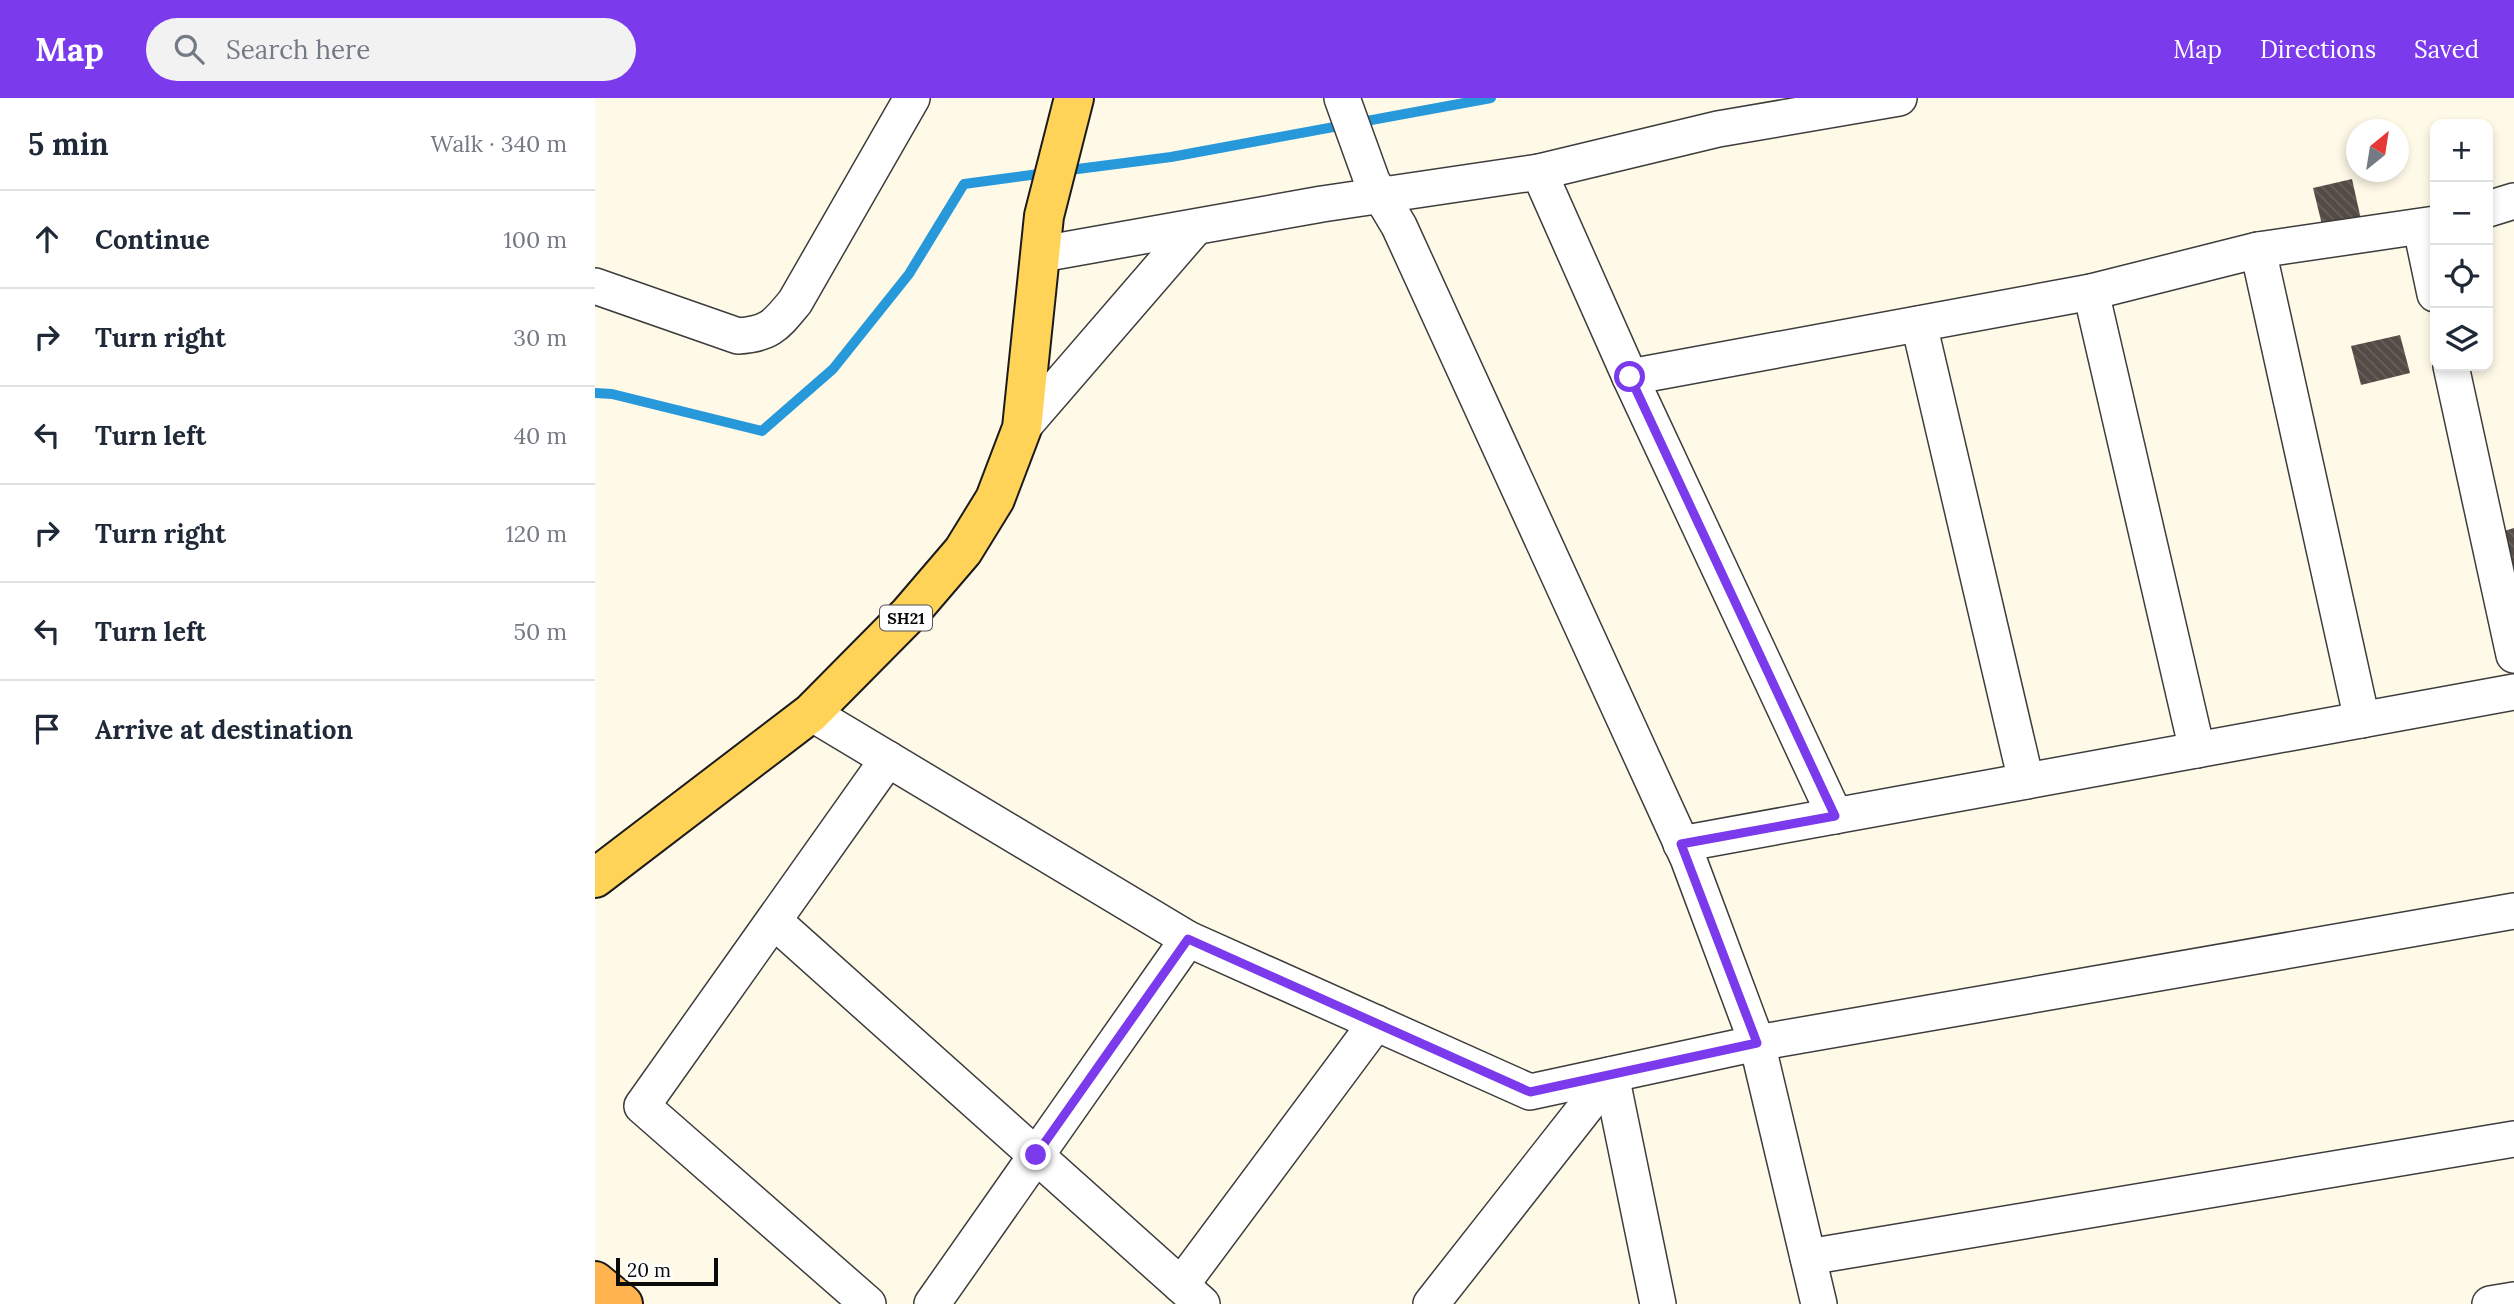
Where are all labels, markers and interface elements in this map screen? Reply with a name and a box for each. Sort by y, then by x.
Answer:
search box [146,18,636,81]
text: Map [35,28,104,70]
icon: search [170,30,208,68]
text: Search here [226,33,370,66]
text: Map [2173,34,2222,65]
text: Directions [2260,34,2376,65]
text: Saved [2414,34,2479,65]
north arrow [2346,119,2409,182]
map controls [2430,119,2493,371]
button: + [2430,119,2493,182]
text: 5 min [28,125,109,163]
text: Walk · 340 m [431,129,567,158]
button: − [2430,182,2493,245]
icon: ahead [28,220,66,258]
text: Continue [95,223,210,256]
text: 100 m [503,225,567,254]
button: locate [2430,245,2493,308]
button: layers [2430,308,2493,371]
icon: right [28,318,66,356]
text: Turn right [95,321,226,354]
text: 30 m [513,323,567,352]
route start [1614,361,1645,392]
icon: left [28,416,66,454]
text: Turn left [95,419,206,452]
text: 40 m [514,421,567,450]
icon: right [28,514,66,552]
text: Turn right [95,517,226,550]
text: 120 m [505,519,567,548]
road number: SH21 [880,606,932,631]
icon: left [28,612,66,650]
text: Turn left [95,615,206,648]
text: 50 m [514,617,567,646]
icon: arrive [28,710,66,748]
text: Arrive at destination [95,713,353,746]
route end [1020,1139,1051,1170]
scale bar [616,1255,717,1287]
text: 20 m [627,1258,671,1282]

